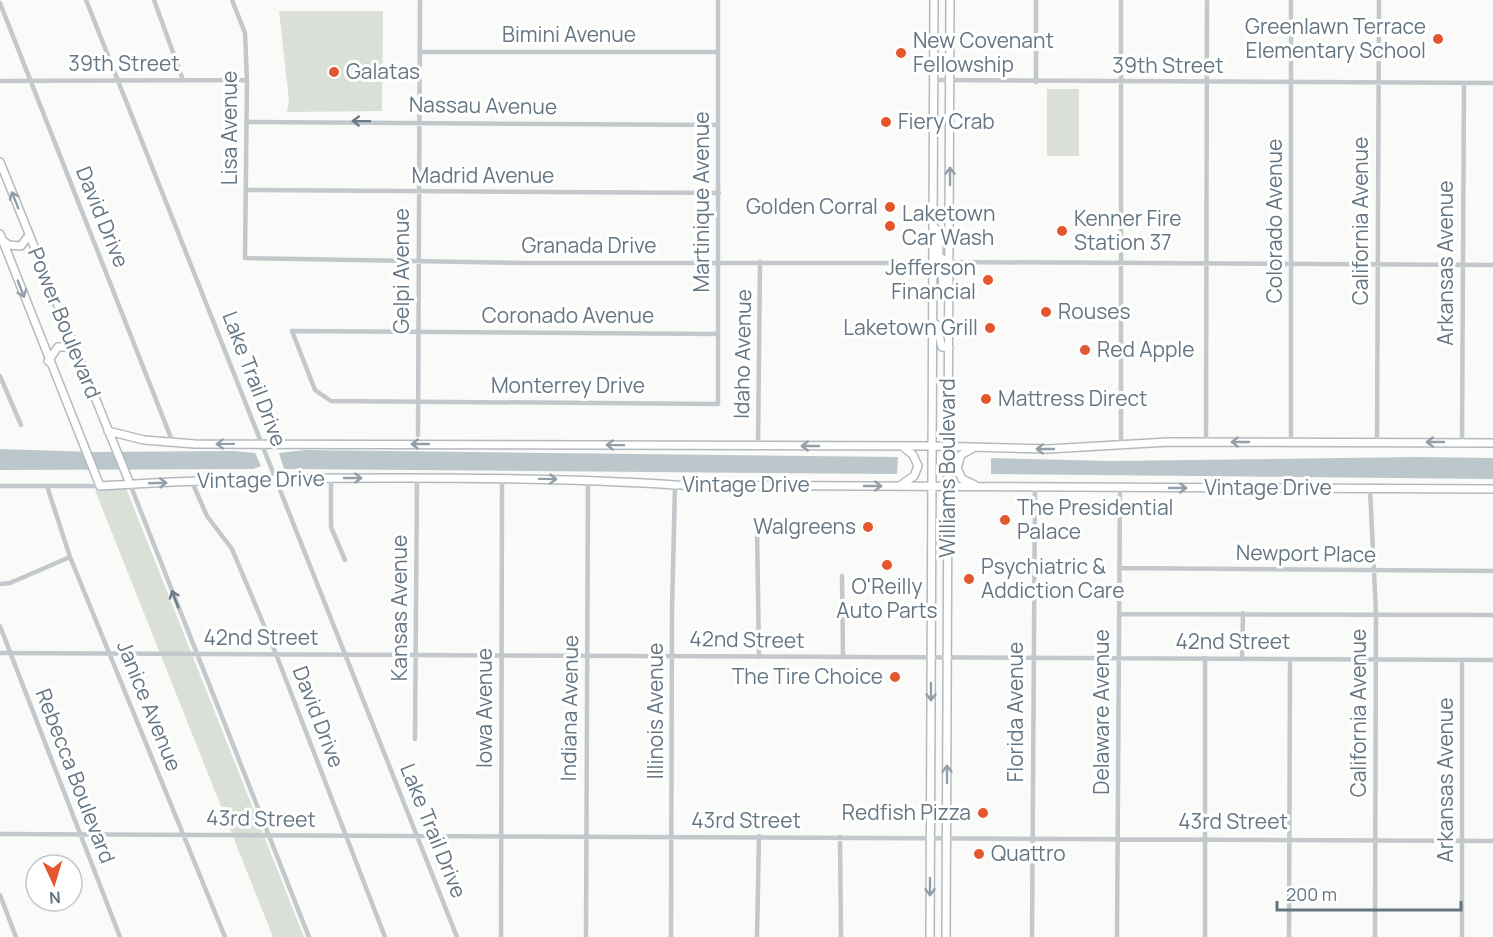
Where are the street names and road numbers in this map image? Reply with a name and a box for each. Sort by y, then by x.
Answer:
street label: Bimini Avenue [502,20,636,48]
street label: 39th Street [68,49,180,77]
street label: 39th Street [1112,51,1224,79]
street label: Lisa Avenue [215,71,243,185]
street label: Nassau Avenue [409,90,557,120]
street label: Martinique Avenue [687,112,715,292]
street label: California Avenue [1346,137,1374,305]
street label: Colorado Avenue [1260,139,1288,303]
street label: Madrid Avenue [412,161,554,189]
street label: David Drive [70,162,136,271]
street label: Arkansas Avenue [1431,180,1459,346]
street label: Gelpi Avenue [387,208,415,334]
street label: Granada Drive [521,231,657,259]
street label: Power Boulevard [22,243,108,402]
street label: Idaho Avenue [727,289,757,419]
street label: Coronado Avenue [482,301,654,329]
street label: Lake Trail Drive [216,307,294,450]
street label: Monterrey Drive [491,371,645,399]
street label: Williams Boulevard [933,378,961,558]
street label: Vintage Drive [197,464,325,494]
street label: Vintage Drive [682,470,810,498]
street label: Vintage Drive [1204,473,1332,501]
street label: Kansas Avenue [385,535,413,681]
street label: Newport Place [1236,538,1376,568]
street label: 42nd Street [203,623,319,651]
street label: 42nd Street [689,624,805,654]
street label: 42nd Street [1175,627,1291,655]
street label: Delaware Avenue [1087,629,1115,795]
street label: California Avenue [1344,629,1372,797]
street label: Indiana Avenue [554,634,584,781]
street label: Janice Avenue [111,636,189,775]
street label: Florida Avenue [1001,642,1029,782]
street label: Illinois Avenue [641,643,669,779]
street label: Iowa Avenue [470,648,498,768]
street label: David Drive [287,662,351,771]
street label: Rebecca Boulevard [30,684,122,867]
street label: Arkansas Avenue [1431,697,1459,863]
street label: Lake Trail Drive [394,759,474,902]
street label: 43rd Street [206,803,316,833]
street label: 43rd Street [691,806,801,834]
street label: 43rd Street [1178,807,1288,835]

